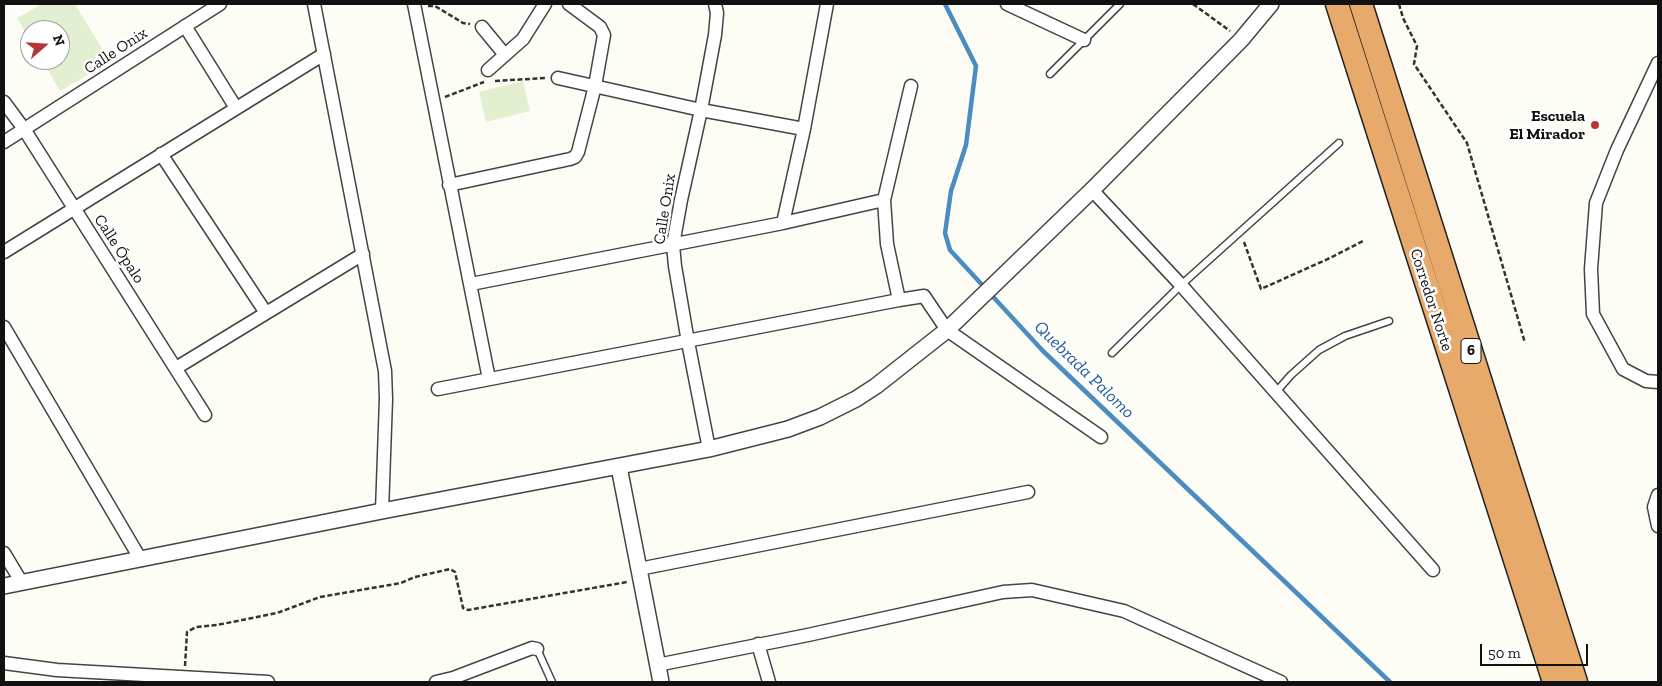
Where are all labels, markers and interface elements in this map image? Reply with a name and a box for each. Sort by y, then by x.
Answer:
north arrow [20,20,70,70]
street label: Calle Onix [81,24,151,78]
text: N [49,32,68,48]
place label: Escuela El Mirador [1509,106,1585,144]
marker: Escuela El Mirador [1589,119,1601,131]
street label: Calle Onix [650,172,680,246]
street label: Calle Ópalo [90,211,148,287]
street label: Corredor Norte [1405,246,1457,354]
water label: Quebrada Palomo [1029,317,1139,423]
road number: 6 [1461,338,1481,364]
scale bar [1482,634,1590,666]
text: 50 m [1488,644,1521,662]

